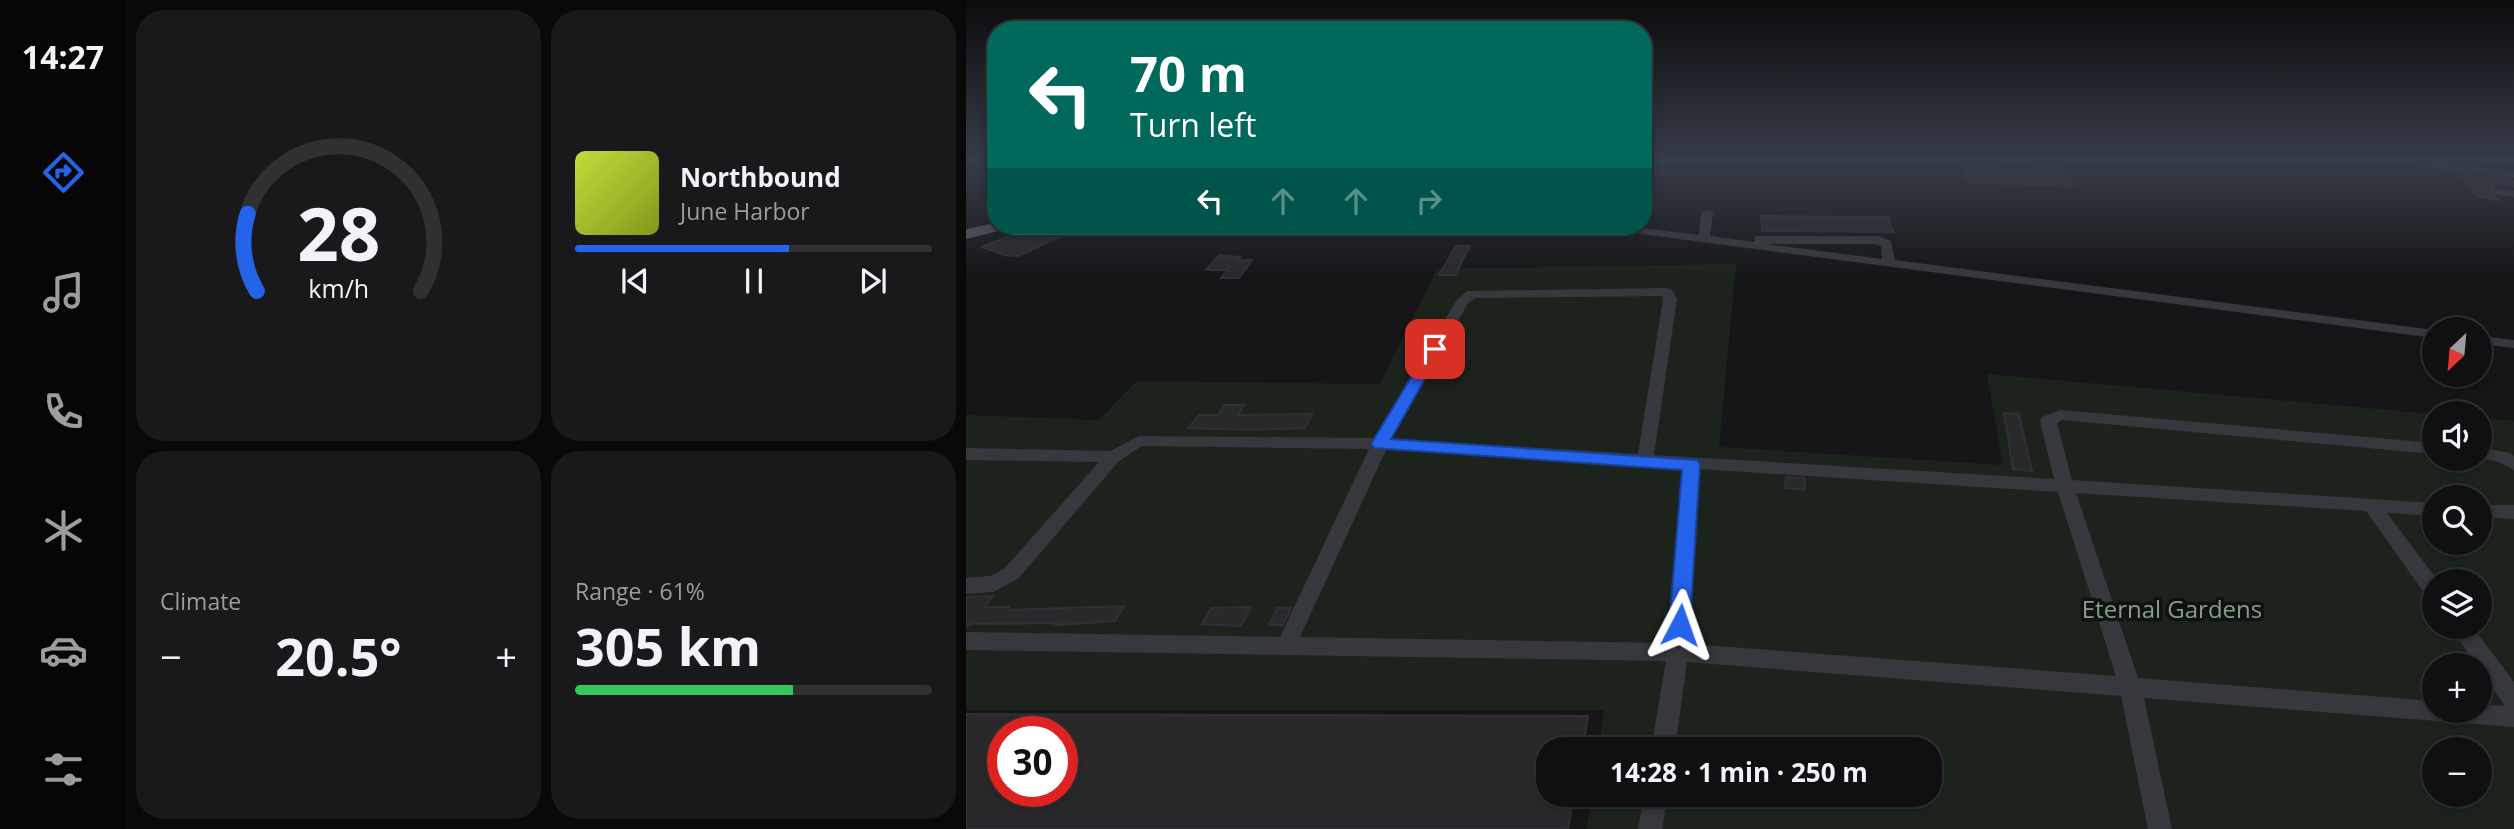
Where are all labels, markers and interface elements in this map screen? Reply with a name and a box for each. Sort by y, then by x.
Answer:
text: 14:27 [22,35,104,78]
text: 70 m [1130,40,1247,106]
icon: left [1015,49,1106,140]
text: Turn left [1130,103,1256,146]
icon: directions [39,148,88,197]
text: Northbound [680,159,841,195]
icon: left [1191,182,1229,220]
icon: ahead [1264,182,1302,220]
icon: ahead [1337,182,1375,220]
icon: right [1410,182,1448,220]
text: 28 [297,184,380,283]
text: June Harbor [680,195,810,227]
icon: previous [616,262,654,300]
icon: pause [735,262,773,300]
icon: next [854,262,892,300]
icon: music [39,268,88,317]
text: km/h [308,271,369,305]
north arrow [2422,317,2492,387]
map controls [2422,317,2492,807]
pin [1405,319,1465,379]
icon: arrive [1416,330,1454,368]
icon: phone [39,387,88,436]
button: sound [2422,401,2492,471]
button: search [2422,485,2492,555]
icon: climate [39,506,88,555]
button: layers [2422,569,2492,639]
text: Range · 61% [575,575,705,607]
text: Climate [160,585,241,617]
position arrow [1643,588,1717,662]
park label: Eternal Gardens [2082,592,2262,625]
text: 305 km [575,610,761,681]
text: 20.5° [275,620,402,691]
icon: car [39,626,88,675]
text: − [160,630,182,682]
text: + [495,630,517,682]
button: + [2422,653,2492,723]
speed limit sign: 30 [987,716,1078,807]
button: − [2422,737,2492,807]
icon: filters [39,745,88,794]
text: 14:28 · 1 min · 250 m [1610,754,1868,790]

